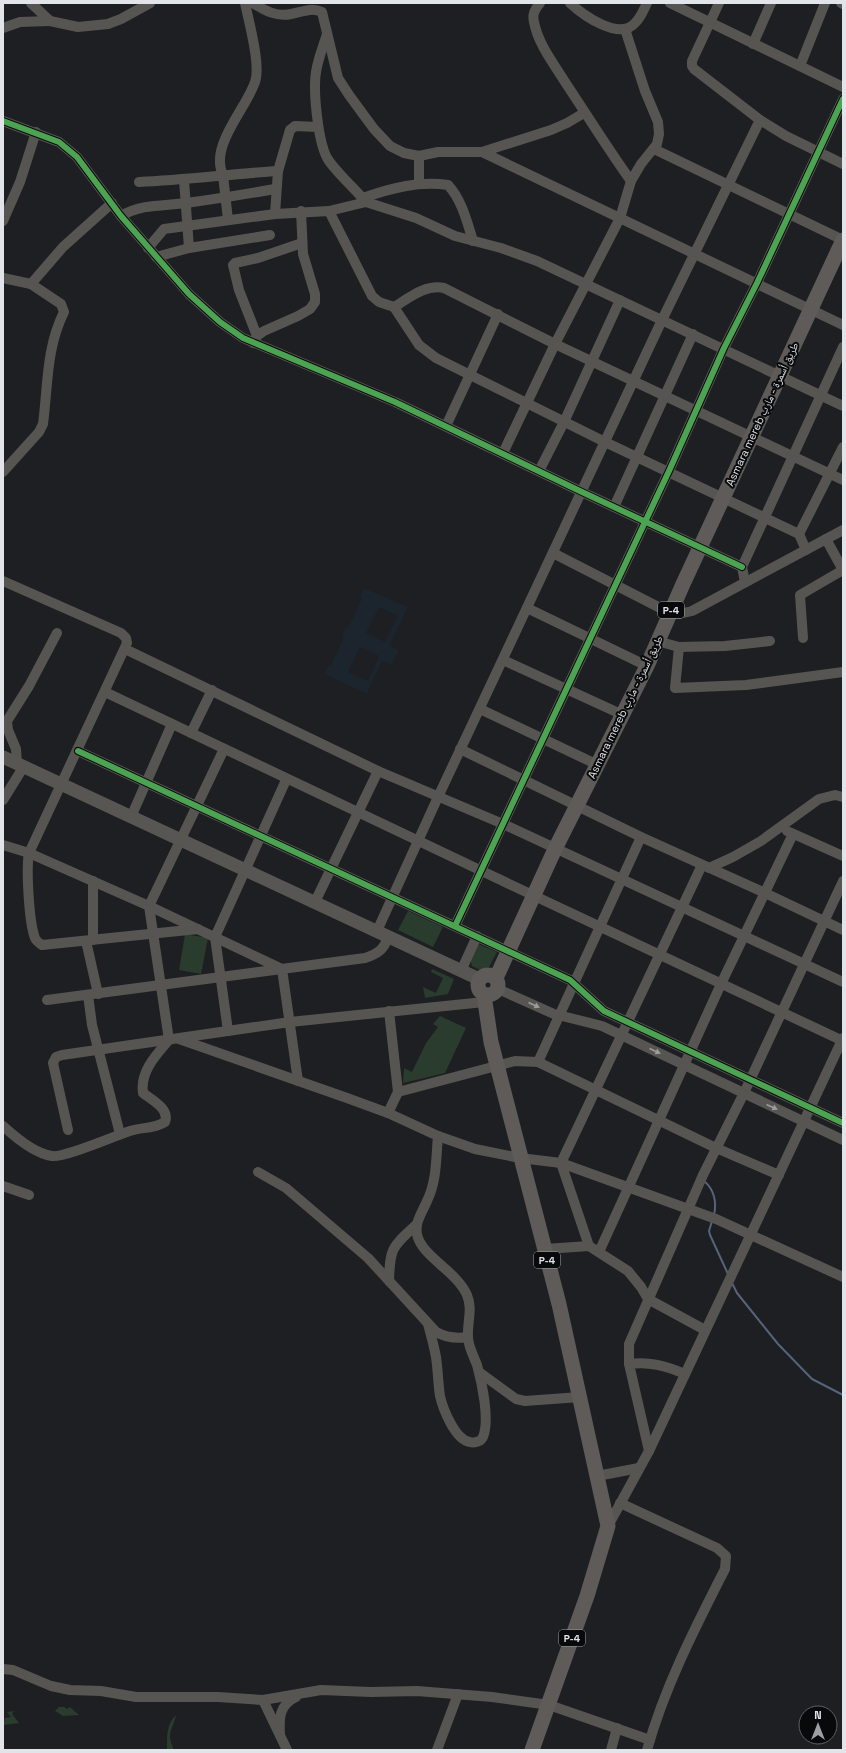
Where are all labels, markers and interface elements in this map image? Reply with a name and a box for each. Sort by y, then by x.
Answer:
street label: Asmara mereb طريق أسمرة - مارب [722,340,802,488]
road number: P-4 [658,602,684,618]
street label: Asmara mereb طريق أسمرة - مارب [584,633,666,781]
one-way arrow [528,1002,539,1008]
one-way arrow [649,1048,660,1054]
one-way arrow [766,1104,778,1110]
road number: P-4 [534,1252,560,1268]
road number: P-4 [559,1630,585,1646]
north arrow [798,1705,838,1745]
text: N [814,1708,822,1722]

